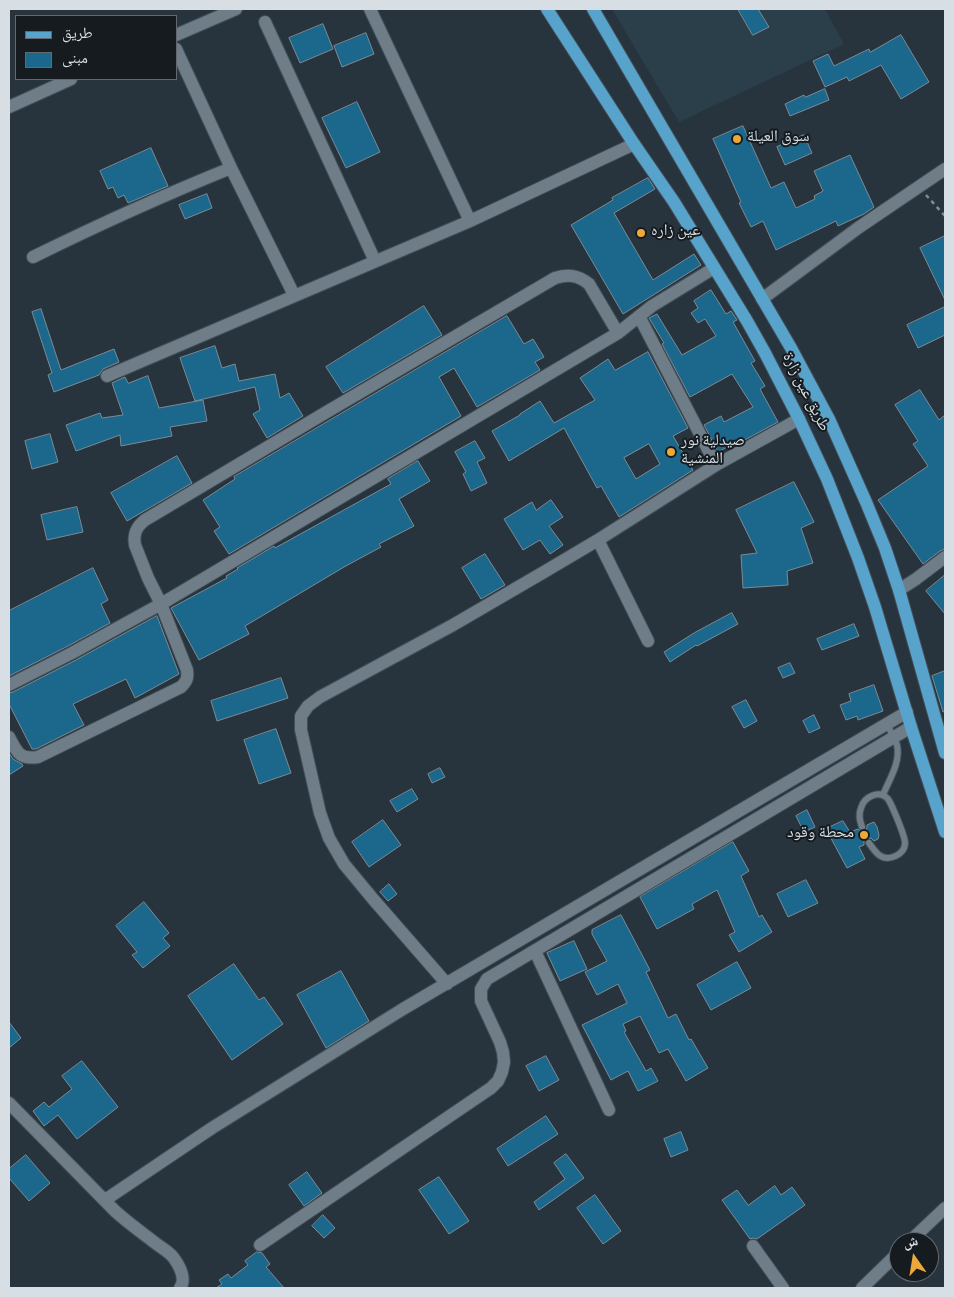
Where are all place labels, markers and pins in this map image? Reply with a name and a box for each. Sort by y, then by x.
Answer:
place label: سوق العيلة [747,129,810,149]
marker: سوق العيلة [731,133,743,145]
place label: عين زاره [651,223,700,243]
marker: عين زاره [635,227,647,239]
place label: صيدلية نور المنشية [681,433,745,471]
marker: صيدلية نور المنشية [665,446,677,458]
place label: محطة وقود [787,825,854,845]
marker: محطة وقود [858,829,870,841]

